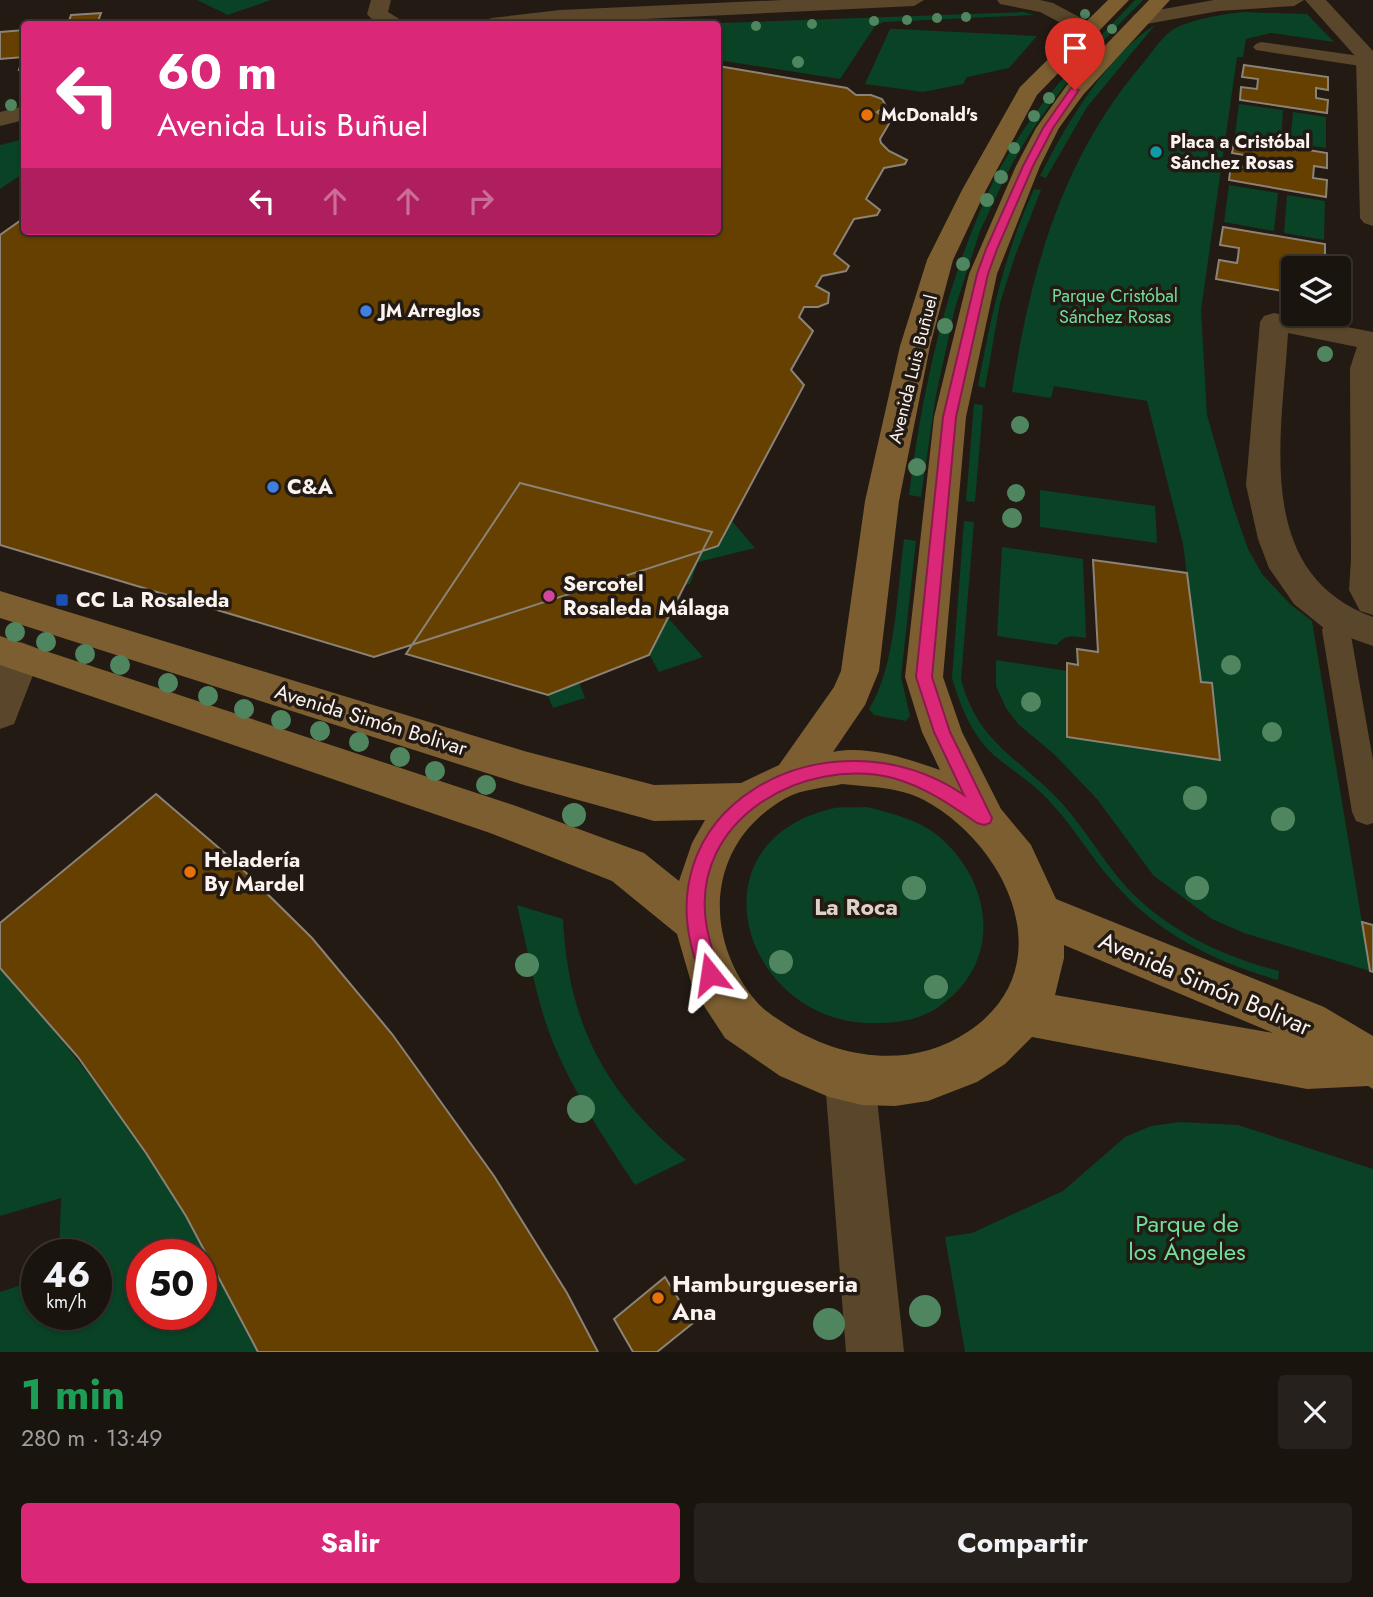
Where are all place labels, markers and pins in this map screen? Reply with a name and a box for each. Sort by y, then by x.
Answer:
pin [1045,18,1105,90]
place label: McDonald's [881,102,978,128]
marker: McDonald's [859,107,875,123]
place label: Placa a Cristóbal Sánchez Rosas [1170,129,1310,176]
marker: Placa a Cristóbal Sánchez Rosas [1148,144,1164,160]
place label: JM Arreglos [377,298,480,324]
marker: JM Arreglos [358,303,374,319]
place label: C&A [287,472,334,502]
marker: C&A [265,479,281,495]
place label: Sercotel Rosaleda Málaga [563,569,729,623]
place label: CC La Rosaleda [76,585,229,615]
marker: Sercotel Rosaleda Málaga [541,588,557,604]
marker: CC La Rosaleda [54,592,70,608]
place label: Heladería By Mardel [204,845,305,899]
marker: Heladería By Mardel [182,864,198,880]
place label: Hamburgueseria Ana [671,1266,858,1329]
marker: Hamburgueseria Ana [650,1290,666,1306]

